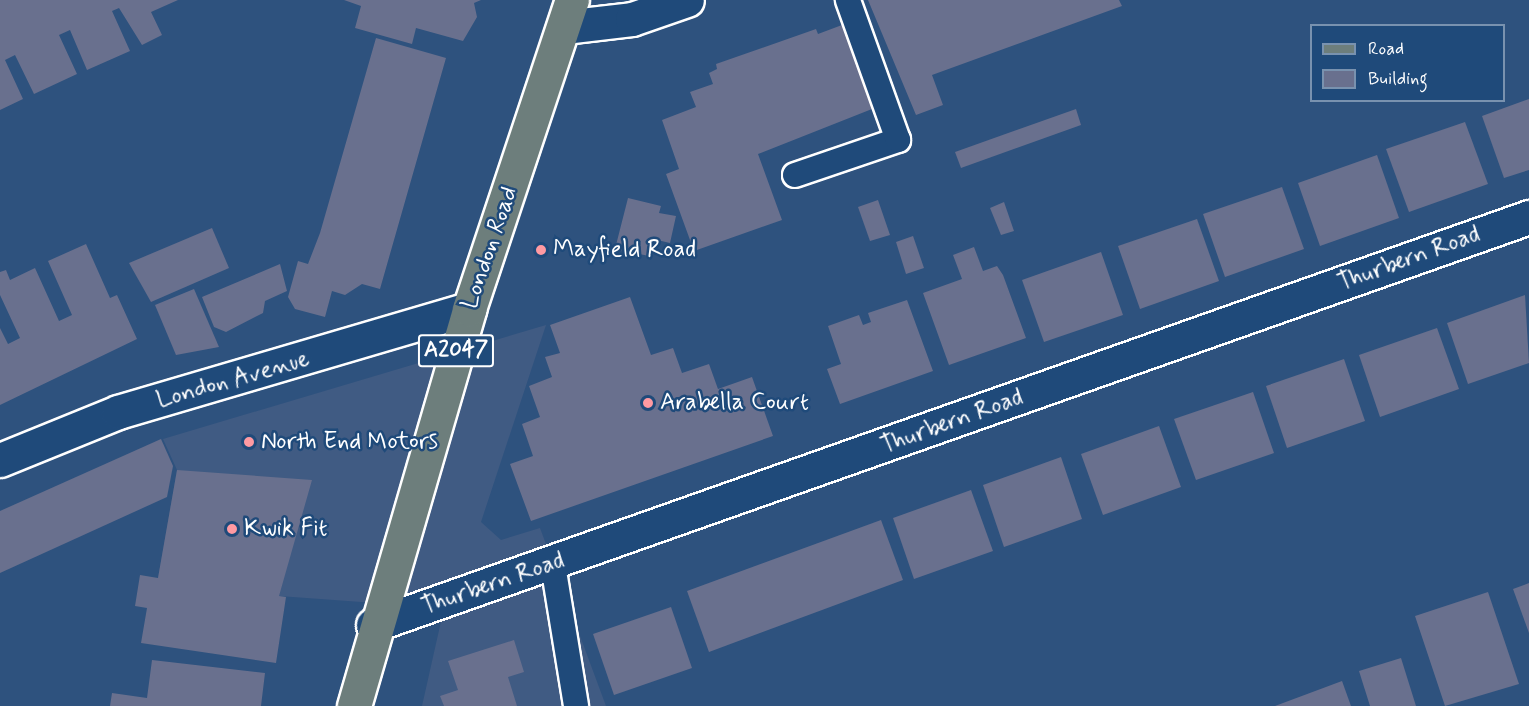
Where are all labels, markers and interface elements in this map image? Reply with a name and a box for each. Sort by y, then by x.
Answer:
legend [1310,24,1505,102]
text: Road [1368,37,1404,61]
text: Building [1368,67,1428,91]
street label: London Road [456,183,524,313]
street label: Thurbern Road [1335,220,1483,298]
place label: Mayfield Road [553,236,695,264]
marker: Mayfield Road [534,243,548,257]
road number: A2047 [417,332,495,370]
street label: London Avenue [155,345,311,415]
street label: Thurbern Road [878,383,1026,461]
place label: Arabella Court [660,389,808,417]
marker: Arabella Court [641,396,655,410]
place label: North End Motors [261,428,437,456]
marker: North End Motors [242,435,256,449]
place label: Kwik Fit [244,515,327,543]
marker: Kwik Fit [225,522,239,536]
street label: Thurbern Road [418,546,568,622]

